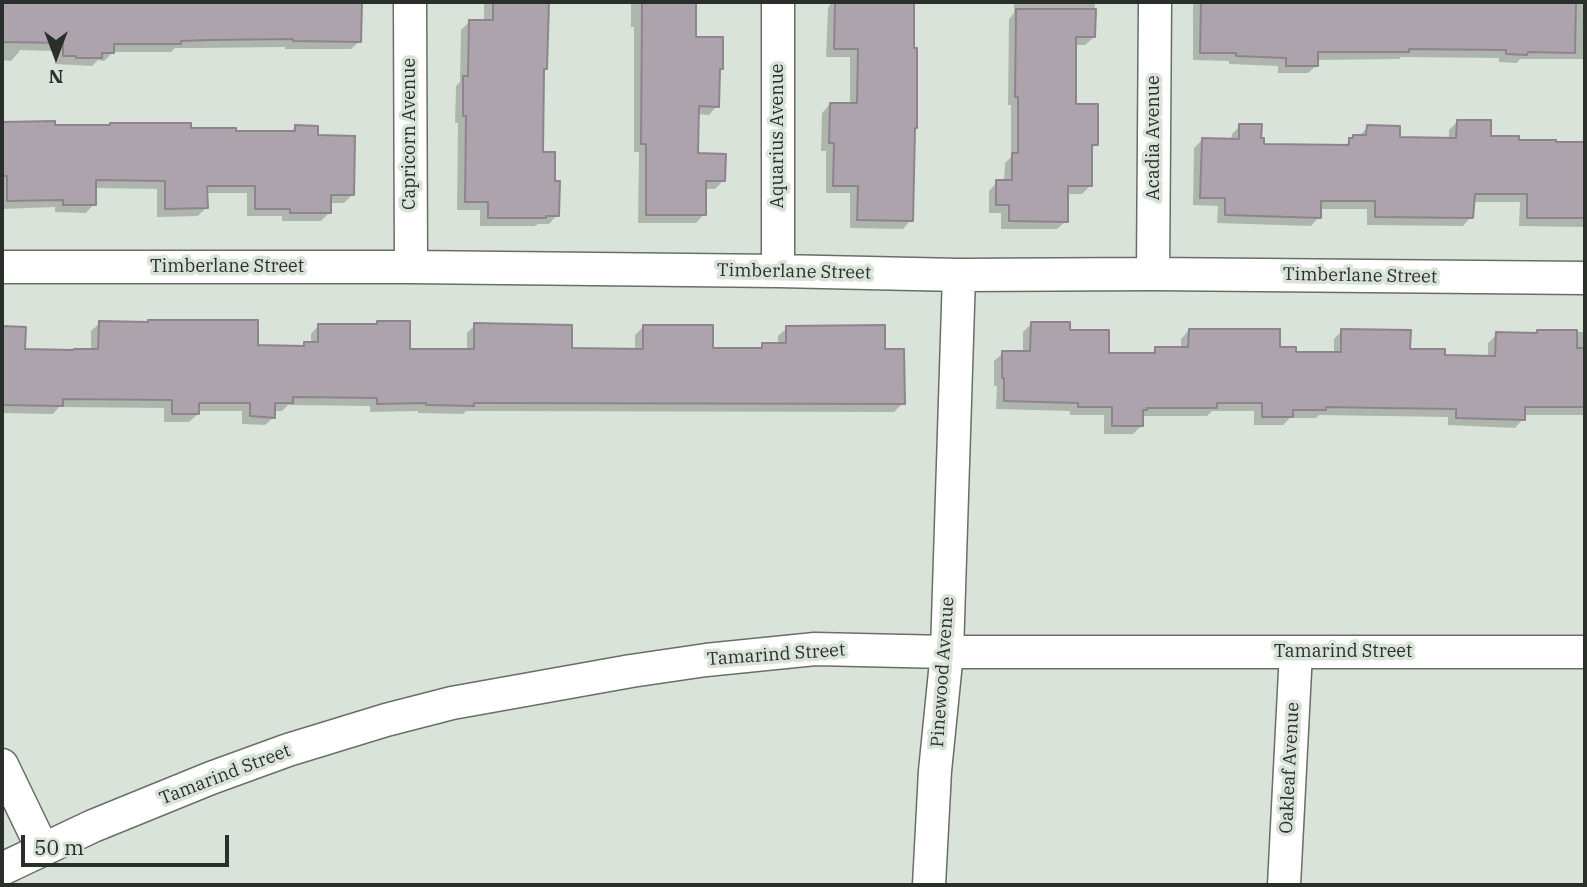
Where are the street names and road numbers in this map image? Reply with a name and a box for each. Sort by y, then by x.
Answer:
street label: Capricorn Avenue [399,58,421,210]
street label: Aquarius Avenue [767,63,789,209]
street label: Acadia Avenue [1143,75,1165,201]
street label: Timberlane Street [150,256,304,278]
street label: Timberlane Street [717,260,871,284]
street label: Timberlane Street [1283,264,1437,288]
street label: Pinewood Avenue [927,596,959,748]
street label: Tamarind Street [706,639,846,671]
street label: Tamarind Street [1274,641,1412,663]
street label: Oakleaf Avenue [1276,702,1304,834]
street label: Tamarind Street [156,740,294,810]

